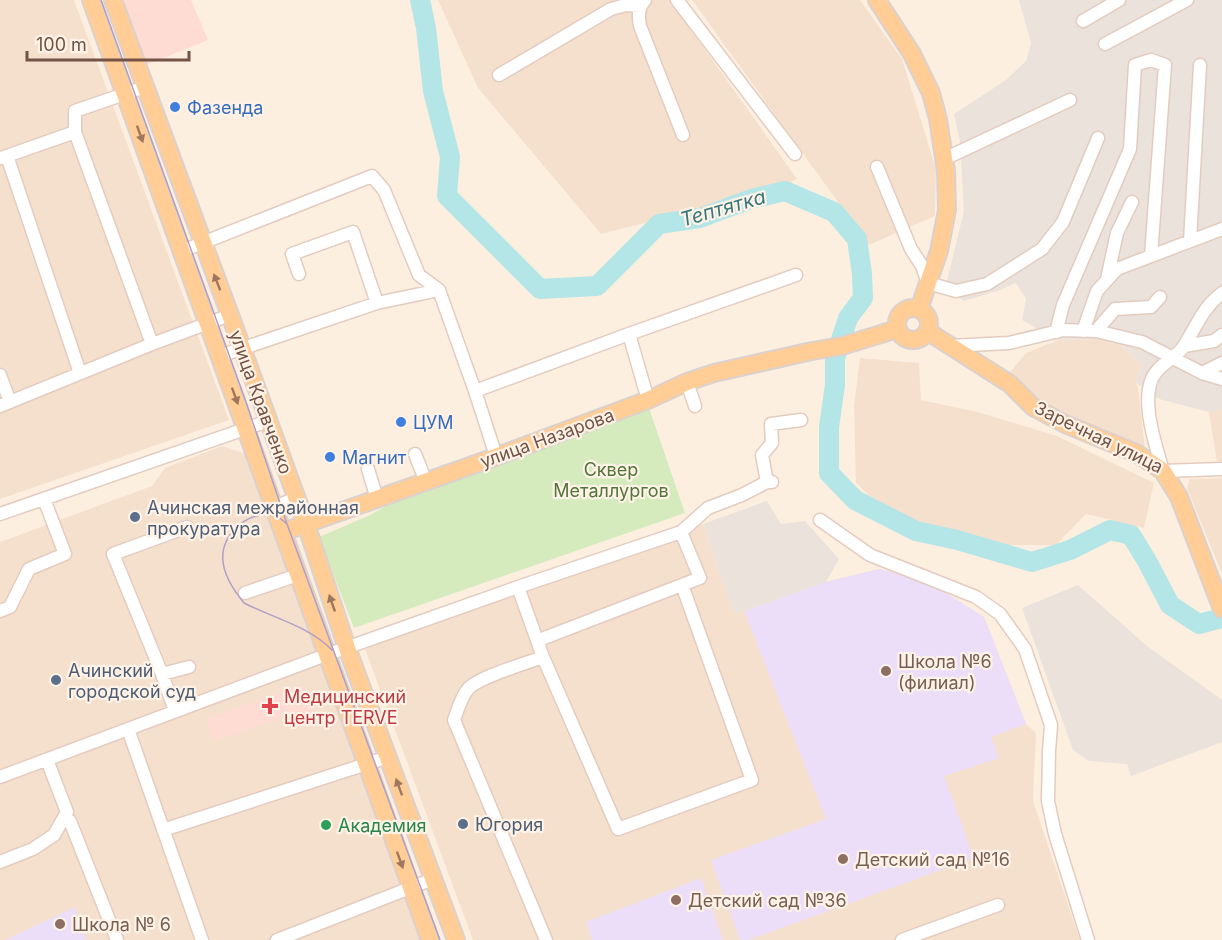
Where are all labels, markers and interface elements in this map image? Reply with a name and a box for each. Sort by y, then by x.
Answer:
scale bar [27,24,189,62]
text: 100 m [36,34,87,55]
place label: Фазенда [187,97,263,118]
marker: Фазенда [168,100,182,114]
one-way arrow [136,125,145,143]
water label: Тептятка [678,184,768,232]
one-way arrow [212,272,222,290]
street label: улица Кравченко [225,327,297,477]
one-way arrow [230,387,240,405]
street label: Заречная улица [1031,397,1167,477]
street label: улица Назарова [477,404,617,472]
place label: ЦУМ [413,412,454,433]
marker: ЦУМ [394,415,408,429]
place label: Магнит [342,447,407,468]
marker: Магнит [323,450,337,464]
park label: Сквер Металлургов [553,459,669,501]
place label: Ачинская межрайонная прокуратура [147,497,359,539]
marker: Ачинская межрайонная прокуратура [128,510,142,524]
one-way arrow [327,594,337,612]
place label: Школа №6 (филиал) [898,651,992,693]
place label: Ачинский городской суд [68,660,196,702]
marker: Школа №6 (филиал) [879,664,893,678]
marker: Ачинский городской суд [49,673,63,687]
place label: Медицинский центр TERVE [284,686,406,728]
marker: Медицинский центр TERVE [261,697,279,715]
one-way arrow [394,777,404,795]
place label: Югория [475,814,543,835]
place label: Академия [338,815,427,836]
marker: Югория [456,817,470,831]
marker: Академия [319,818,333,832]
place label: Детский сад №16 [855,849,1010,870]
one-way arrow [396,851,406,869]
marker: Детский сад №16 [836,852,850,866]
place label: Детский сад №36 [688,890,847,911]
marker: Детский сад №36 [669,893,683,907]
place label: Школа № 6 [72,914,171,935]
marker: Школа № 6 [53,917,67,931]

